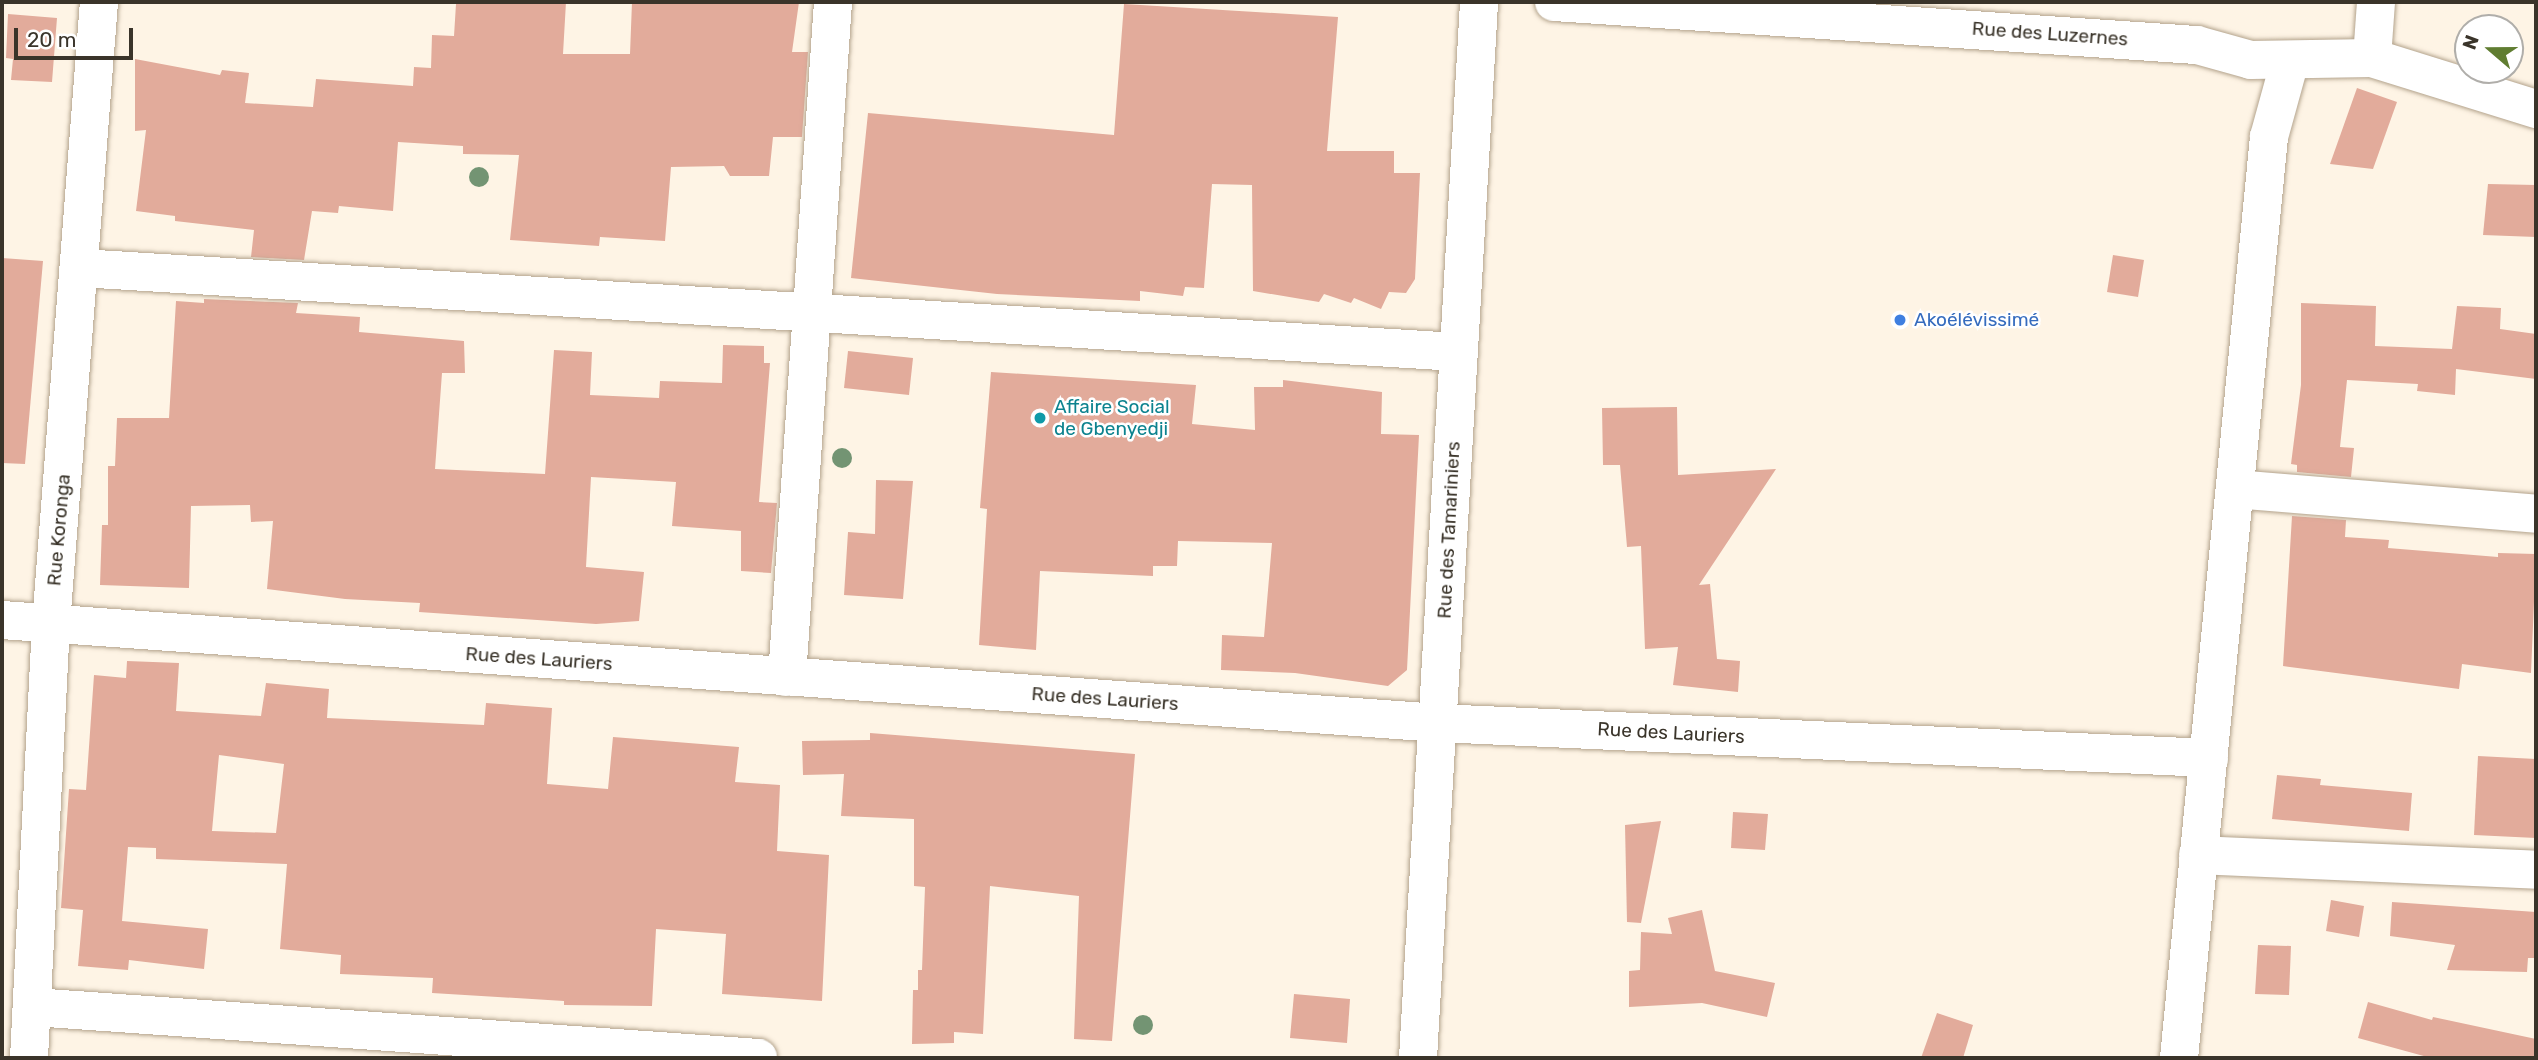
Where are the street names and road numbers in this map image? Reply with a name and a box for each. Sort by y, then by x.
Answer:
street label: Rue des Luzernes [1971,17,2129,51]
street label: Rue des Tamariniers [1433,440,1465,620]
street label: Rue Koronga [43,473,75,587]
street label: Rue des Lauriers [465,642,613,676]
street label: Rue des Lauriers [1031,682,1179,716]
street label: Rue des Lauriers [1597,718,1745,748]

